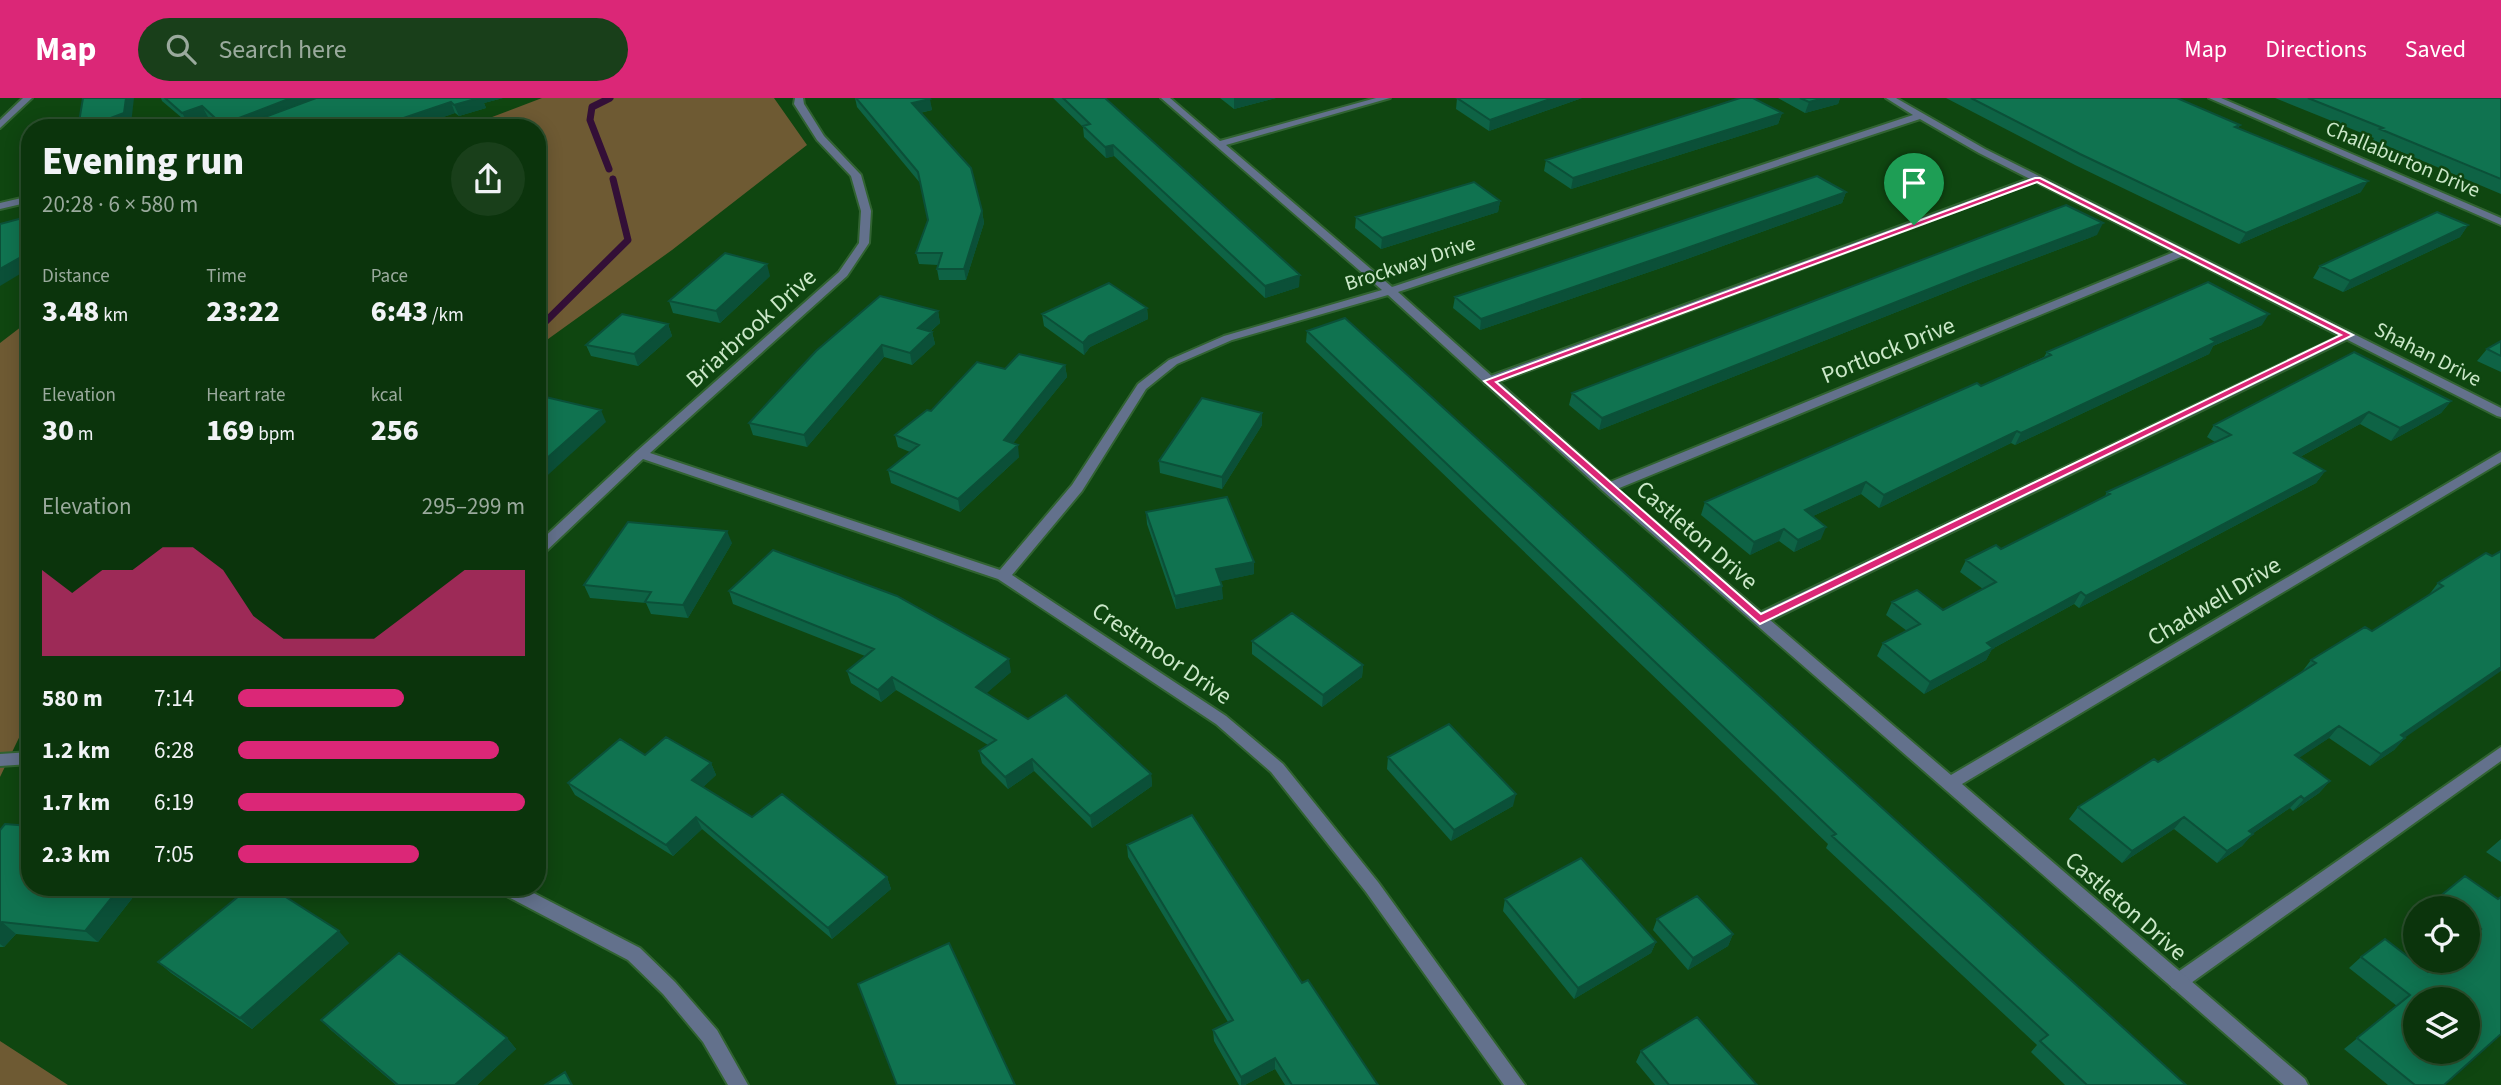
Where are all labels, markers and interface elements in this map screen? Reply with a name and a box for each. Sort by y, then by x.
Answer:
search box [138,18,628,81]
text: Map [35,26,96,73]
icon: search [162,30,200,68]
text: Search here [218,31,347,68]
text: Map [2184,32,2227,67]
text: Directions [2265,32,2367,67]
text: Saved [2405,32,2466,67]
street label: Challaburton Drive [2321,113,2485,205]
text: Evening run [42,135,244,189]
button: share [451,142,525,216]
pin [1884,153,1944,225]
icon: arrive [1895,164,1933,202]
text: 20:28 · 6 × 580 m [42,188,198,221]
street label: Brockway Drive [1341,228,1479,298]
street label: Briarbrook Drive [678,260,824,397]
text: Distance [42,263,110,290]
text: Time [206,263,246,290]
text: Pace [371,263,408,290]
text: 3.48 [42,290,99,333]
text: 23:22 [206,290,280,333]
text: 6:43 [371,290,428,333]
text: km [99,302,128,329]
text: /km [428,302,464,329]
street label: Portlock Drive [1816,308,1960,393]
street label: Shahan Drive [2369,314,2487,394]
text: Elevation [42,382,116,409]
text: Heart rate [206,382,285,409]
text: kcal [371,382,403,409]
text: 30 [42,409,74,452]
text: 169 [206,409,254,452]
text: 256 [371,409,419,452]
text: m [74,421,94,448]
text: bpm [254,421,295,448]
street label: Castleton Drive [1628,472,1766,598]
text: Elevation [42,490,132,523]
text: 295–299 m [422,490,525,523]
street label: Chadwell Drive [2141,548,2288,655]
street label: Crestmoor Drive [1085,593,1239,713]
text: 580 m [42,682,103,715]
text: 7:14 [154,682,194,715]
text: 1.2 km [42,734,110,767]
text: 6:28 [154,734,194,767]
text: 1.7 km [42,786,110,819]
text: 6:19 [154,786,194,819]
text: 2.3 km [42,838,110,871]
text: 7:05 [154,838,194,871]
street label: Castleton Drive [2057,843,2195,969]
map controls [2403,896,2480,1064]
button: locate [2403,896,2480,973]
button: layers [2403,987,2480,1064]

